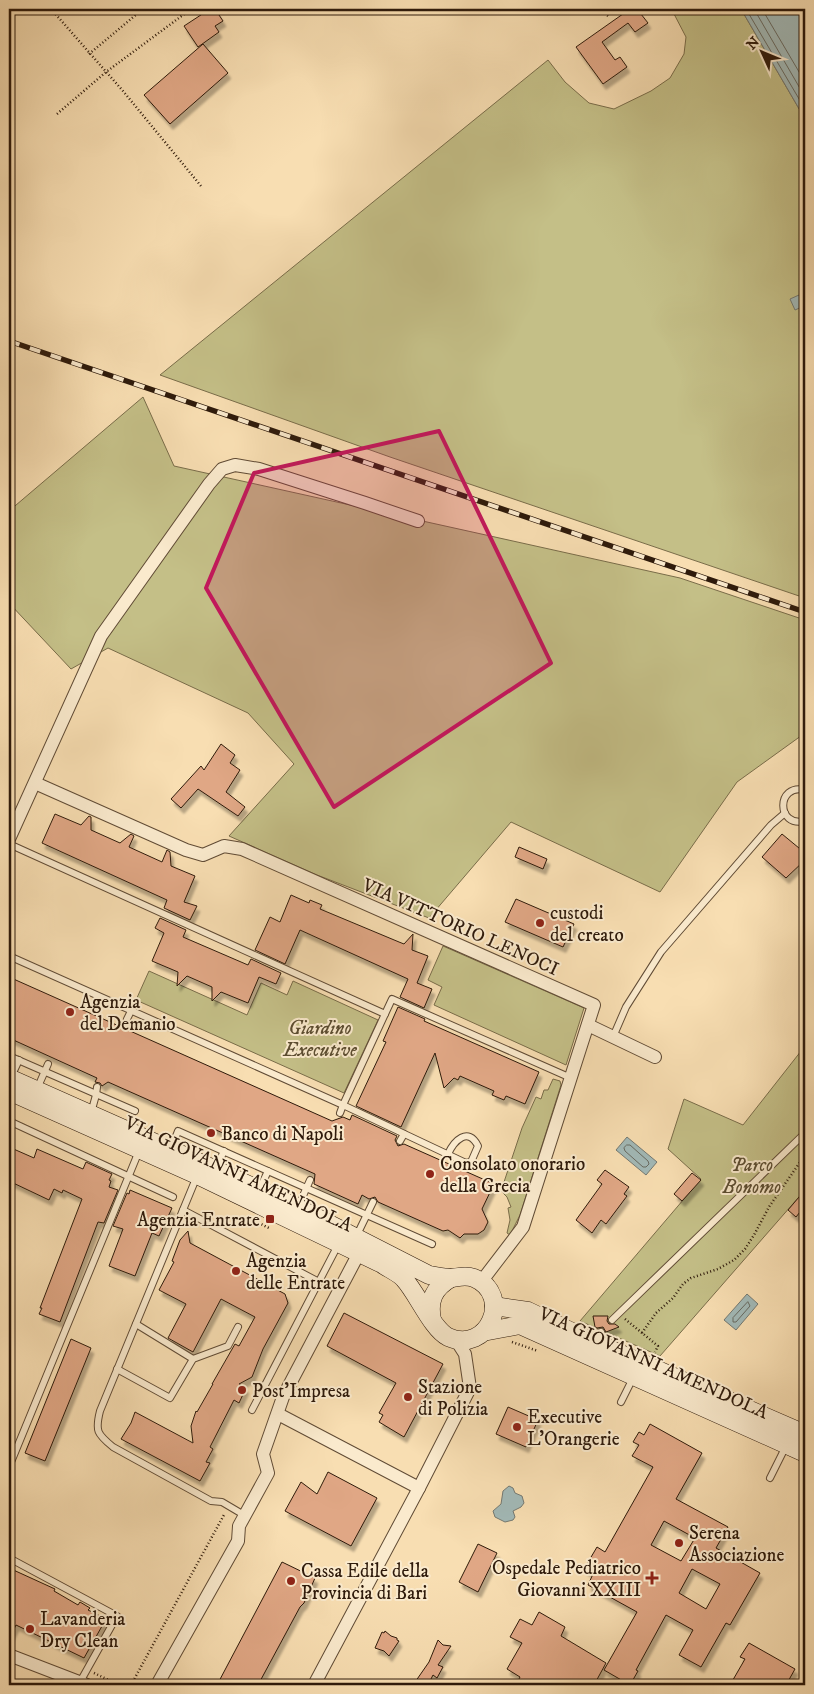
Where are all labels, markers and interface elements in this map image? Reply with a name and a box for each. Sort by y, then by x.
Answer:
north arrow [736,28,786,78]
text: N [743,33,764,54]
street label: VIA VITTORIO LENOCI [358,873,562,981]
place label: custodi del creato [550,902,624,947]
marker: custodi del creato [534,917,546,929]
place label: Agenzia del Demanio [80,991,176,1036]
marker: Agenzia del Demanio [64,1006,76,1018]
park label: Giardino Executive [282,1017,357,1062]
street label: VIA GIOVANNI AMENDOLA [120,1111,357,1238]
place label: Banco di Napoli [221,1123,344,1146]
marker: Banco di Napoli [205,1127,217,1139]
place label: Consolato onorario della Grecia [440,1153,585,1198]
park label: Parco Bonomo [722,1154,781,1199]
marker: Consolato onorario della Grecia [424,1168,436,1180]
place label: Agenzia Entrate [137,1209,260,1232]
marker: Agenzia Entrate [264,1213,276,1225]
place label: Agenzia delle Entrate [246,1250,345,1295]
marker: Agenzia delle Entrate [230,1265,242,1277]
street label: VIA GIOVANNI AMENDOLA [534,1302,772,1425]
place label: Stazione di Polizia [418,1376,488,1421]
place label: Post'Impresa [252,1380,350,1403]
marker: Post'Impresa [236,1384,248,1396]
marker: Stazione di Polizia [402,1391,414,1403]
place label: Executive L'Orangerie [527,1406,620,1451]
marker: Executive L'Orangerie [511,1421,523,1433]
place label: Serena Associazione [689,1522,784,1567]
marker: Serena Associazione [673,1537,685,1549]
place label: Ospedale Pediatrico Giovanni XXIII [492,1557,641,1602]
place label: Cassa Edile della Provincia di Bari [301,1560,429,1605]
marker: Ospedale Pediatrico Giovanni XXIII [645,1571,659,1585]
marker: Cassa Edile della Provincia di Bari [285,1575,297,1587]
place label: Lavanderia Dry Clean [40,1608,125,1653]
marker: Lavanderia Dry Clean [24,1623,36,1635]

